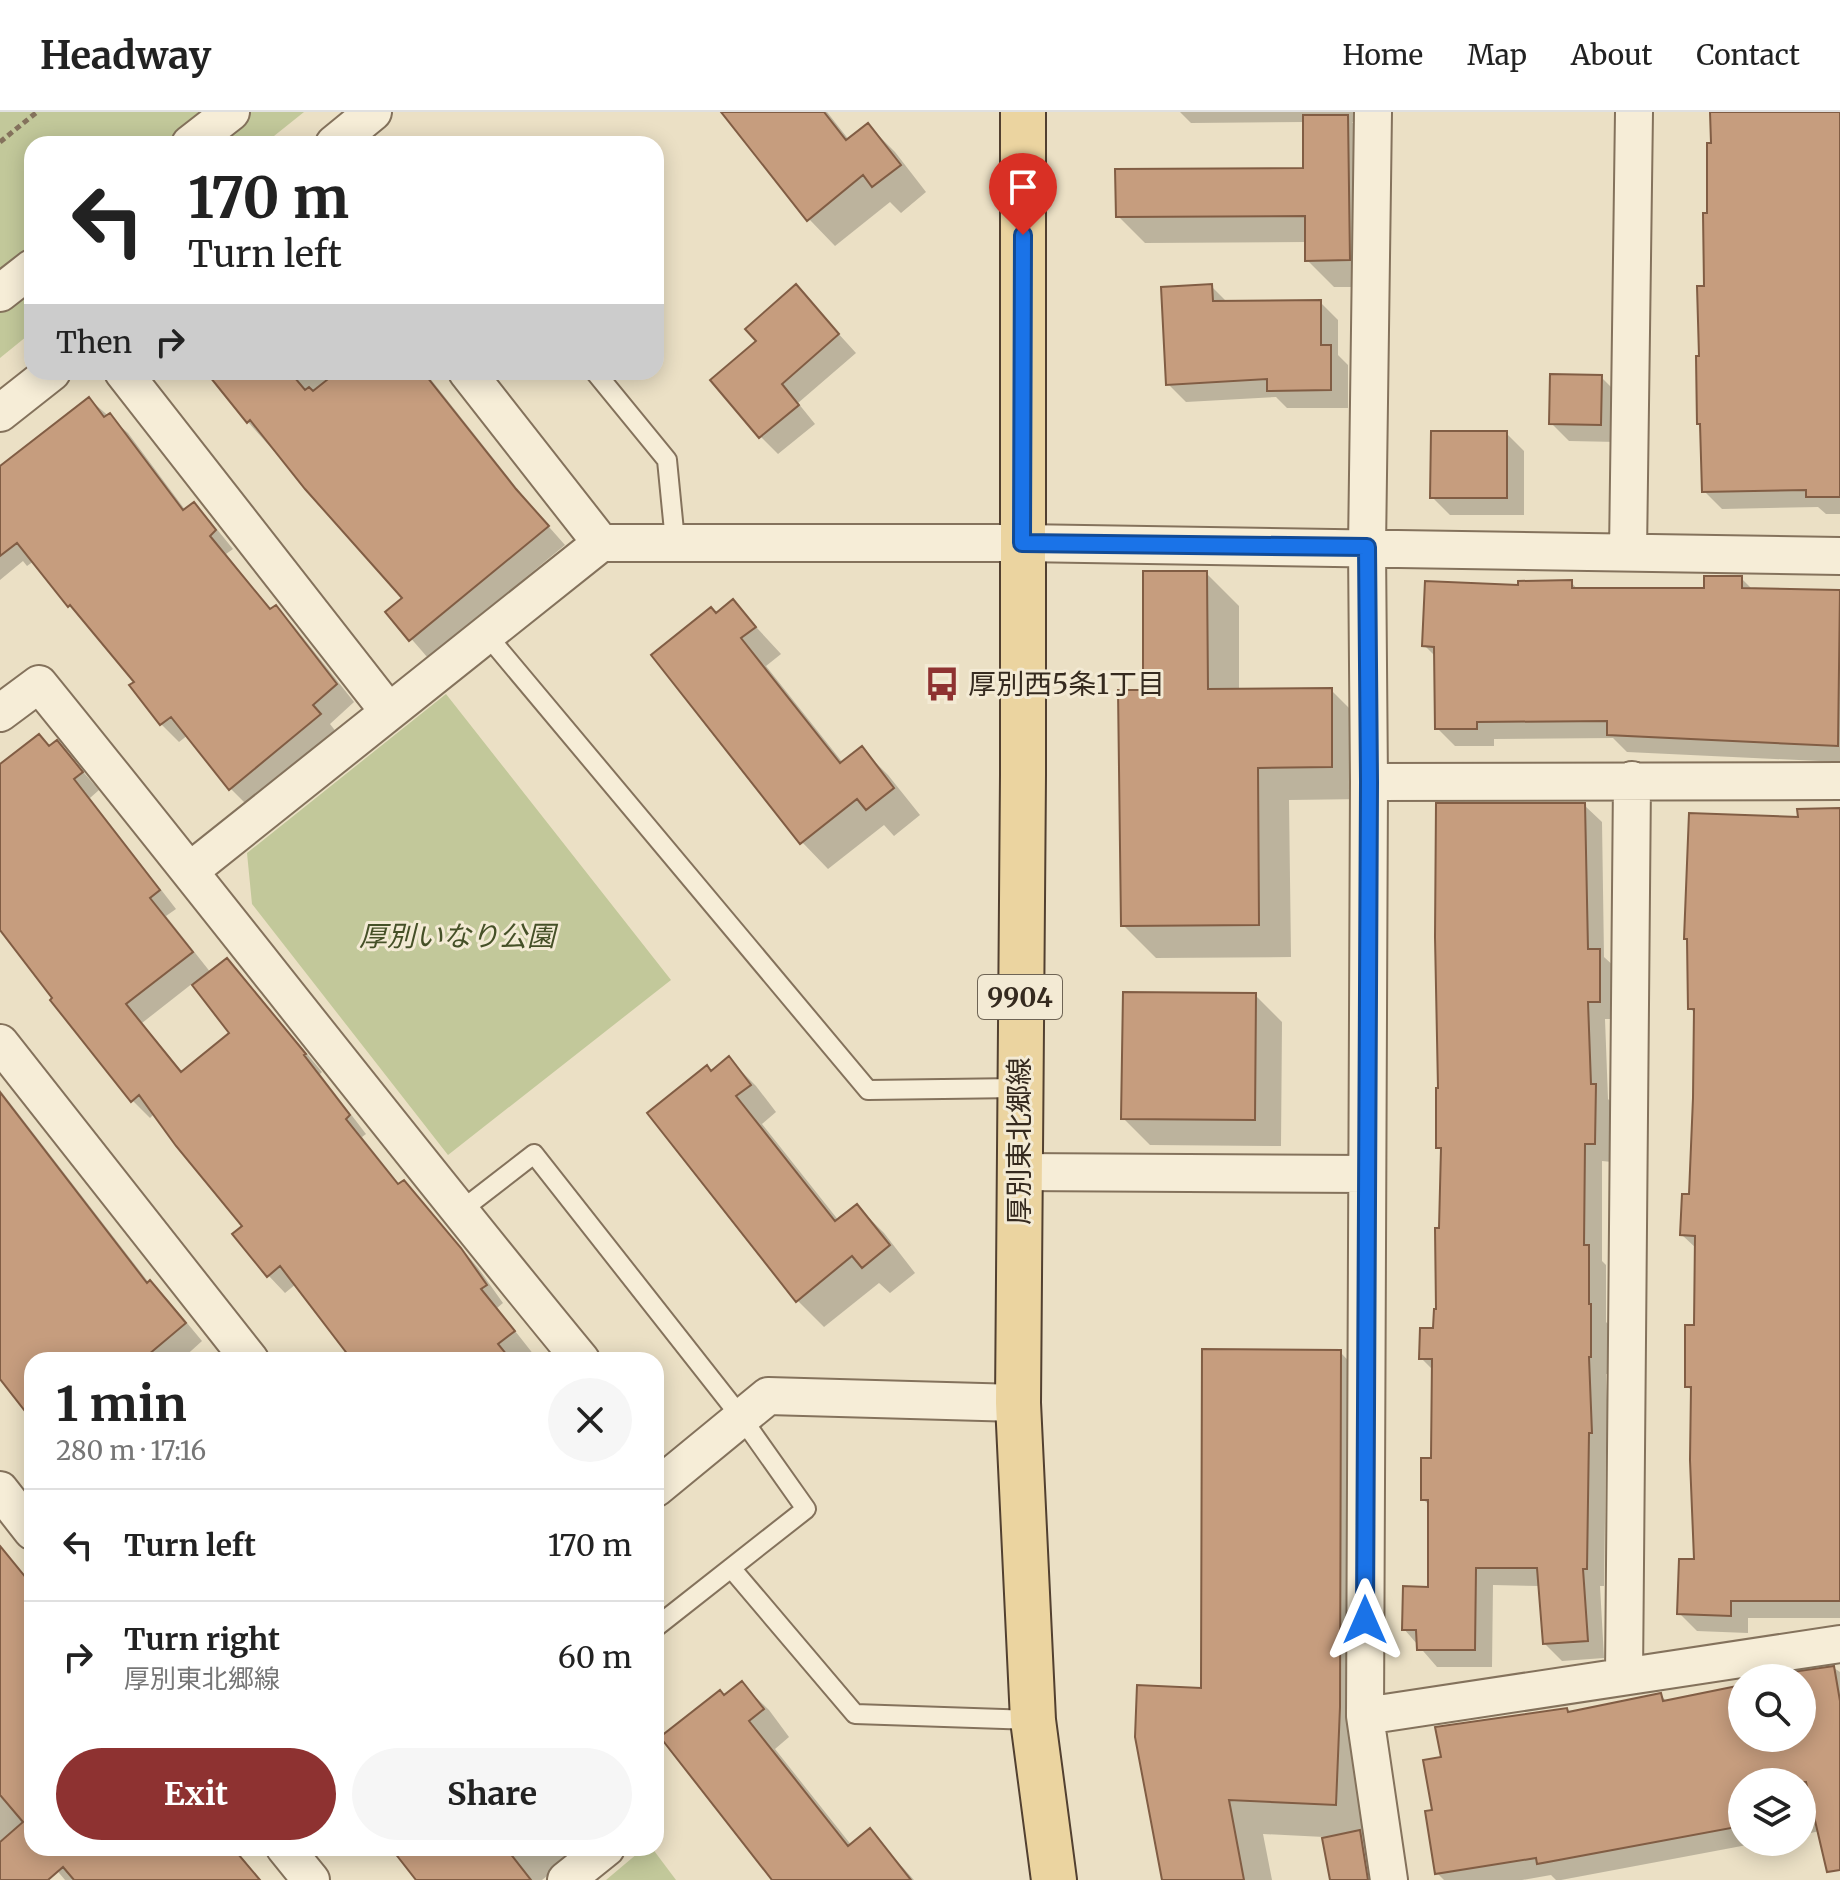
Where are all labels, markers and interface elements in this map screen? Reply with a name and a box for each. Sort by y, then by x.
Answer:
text: Headway [40,32,211,79]
text: Home [1342,37,1423,73]
text: Map [1467,37,1527,73]
text: About [1571,37,1652,73]
text: Contact [1696,37,1800,73]
pin [989,153,1057,235]
text: 170 m [188,163,349,233]
icon: arrive [1001,165,1045,209]
icon: left [56,168,160,272]
text: Turn left [188,232,342,277]
icon: right [148,320,192,364]
text: Then [56,323,132,361]
bus stop icon: 厚別西5条1丁目 [923,665,961,703]
place label: 厚別西5条1丁目 [968,666,1165,702]
park label: 厚別いなり公園 [359,918,559,954]
road number: 9904 [978,975,1062,1019]
street label: 厚別東北郷線 [1001,1057,1037,1225]
text: 1 min [56,1374,187,1434]
button: close [548,1378,632,1462]
text: 280 m · 17:16 [56,1434,206,1467]
icon: left [56,1523,100,1567]
text: Turn left [124,1526,256,1564]
text: 170 m [548,1526,632,1564]
position arrow [1323,1578,1407,1662]
text: Turn right [124,1620,280,1658]
icon: right [56,1635,100,1679]
text: 60 m [558,1638,632,1676]
text: 厚別東北郷線 [124,1662,280,1695]
map controls [1728,1664,1816,1856]
button: search [1728,1664,1816,1752]
button: Exit [56,1748,336,1840]
button: Share [352,1748,632,1840]
button: layers [1728,1768,1816,1856]

